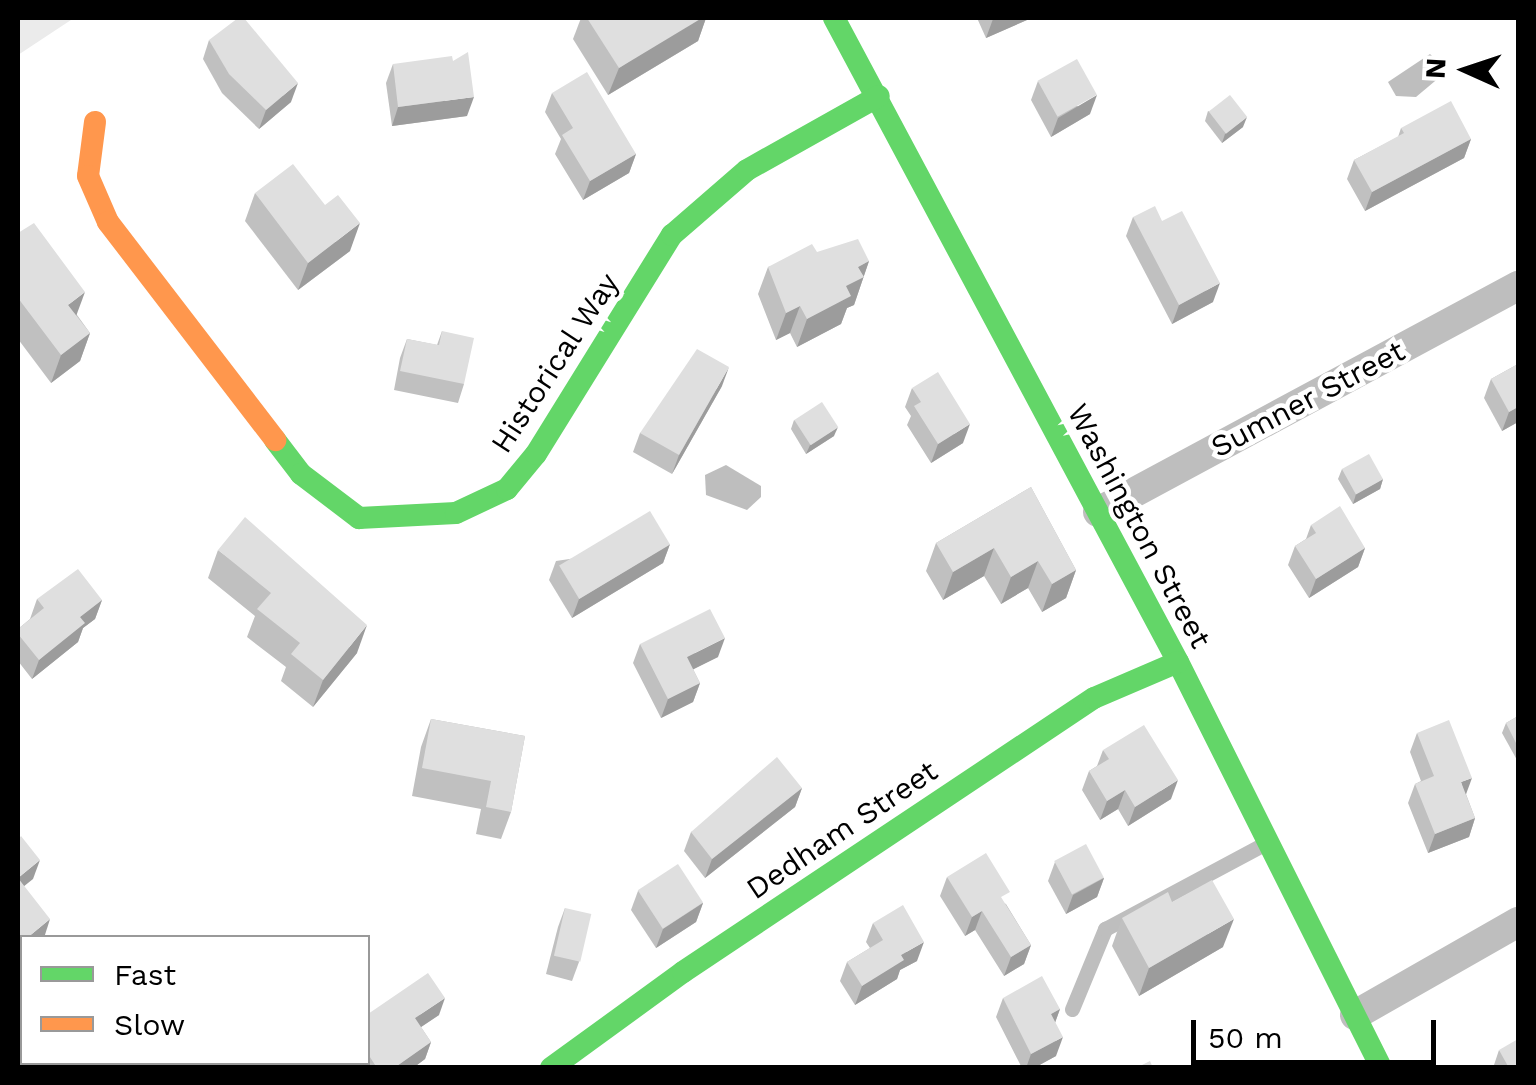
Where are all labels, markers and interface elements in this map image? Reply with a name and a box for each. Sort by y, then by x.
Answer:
north arrow [1416,20,1516,120]
text: N [1419,57,1453,80]
street label: Historical Way [483,266,627,460]
street label: Sumner Street [1205,333,1411,465]
street label: Washington Street [1059,398,1219,654]
street label: Dedham Street [740,753,944,907]
legend [20,935,370,1065]
text: Fast [114,957,176,992]
scale bar [1196,1000,1441,1062]
text: Slow [114,1007,185,1042]
text: 50 m [1208,1020,1283,1055]

